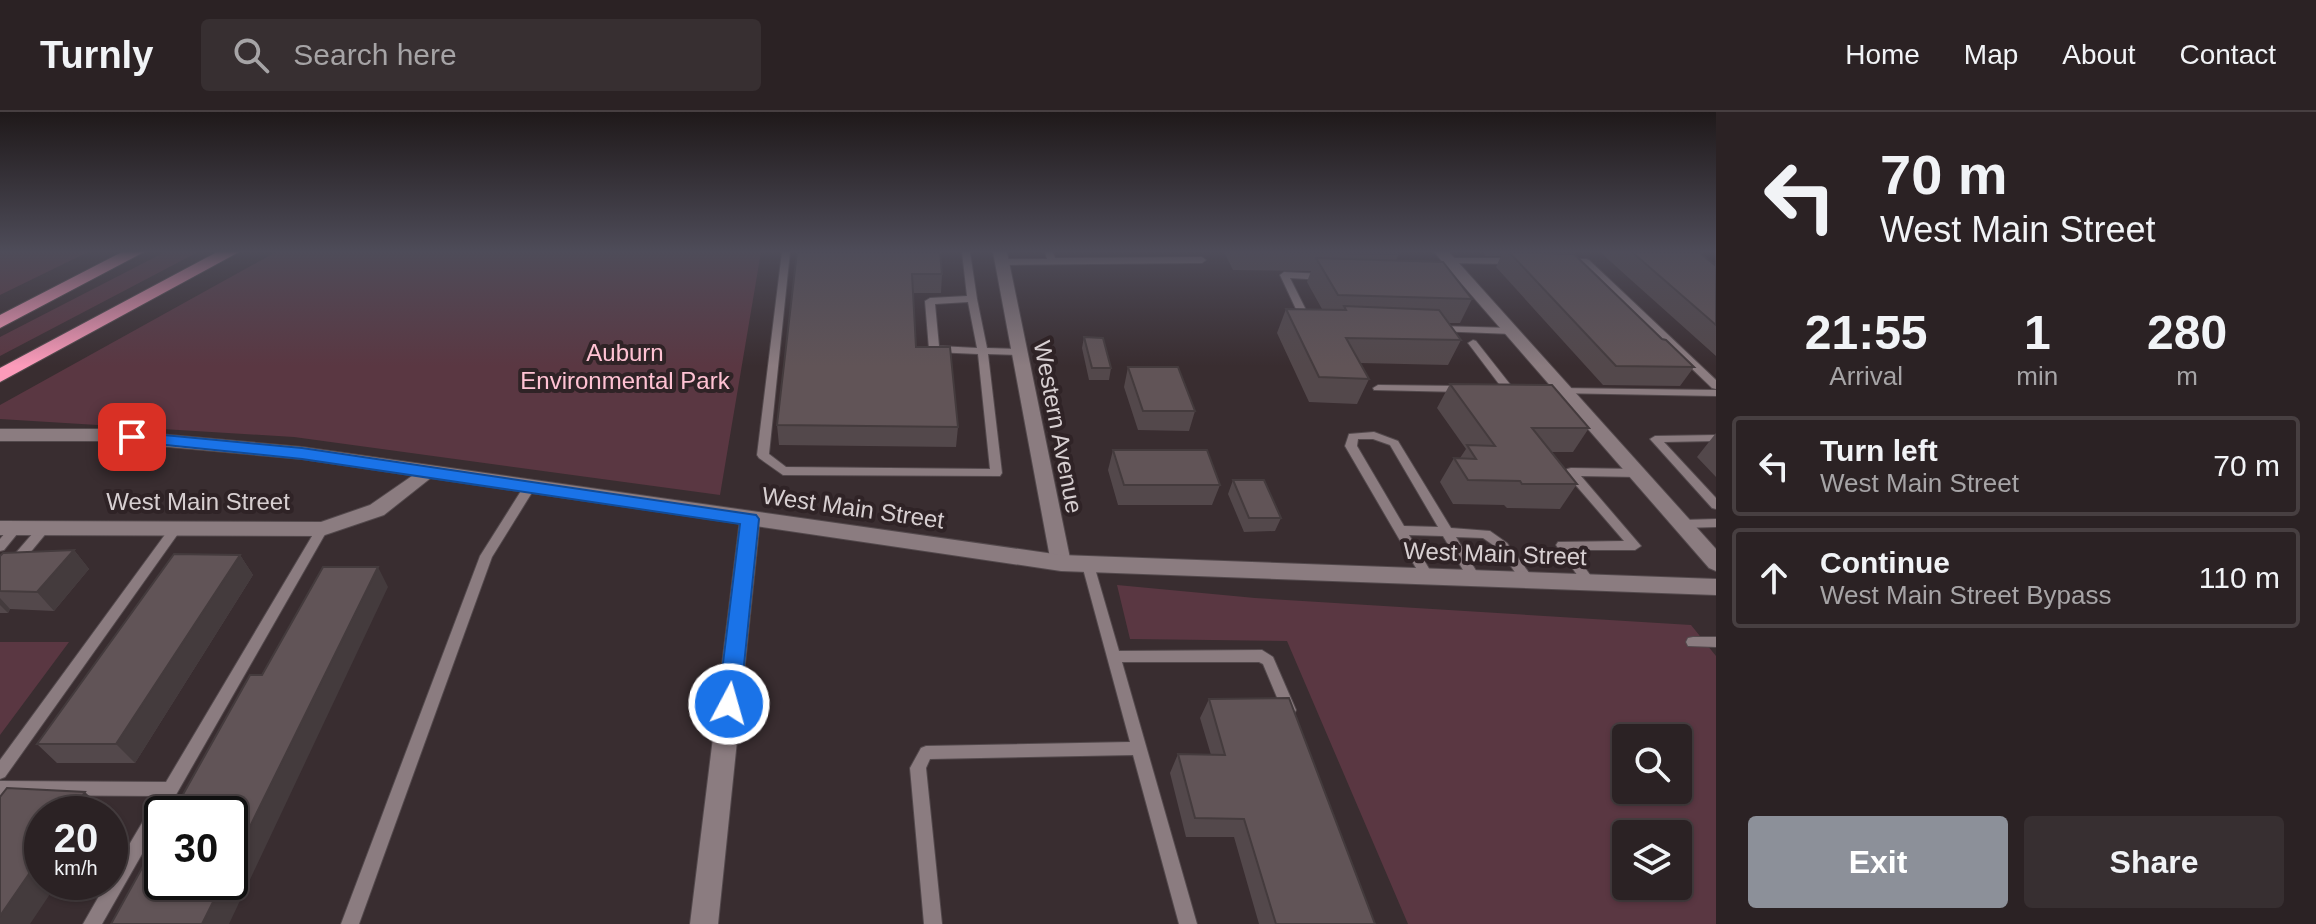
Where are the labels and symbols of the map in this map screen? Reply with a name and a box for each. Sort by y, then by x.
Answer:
street label: Western Avenue [1029,338,1088,515]
park label: Auburn Environmental Park [520,339,731,394]
pin [98,403,166,471]
street label: West Main Street [760,481,946,534]
street label: West Main Street [106,488,290,515]
street label: West Main Street [1403,537,1588,570]
position arrow [687,662,771,746]
speed limit sign: 30 [144,796,248,900]

